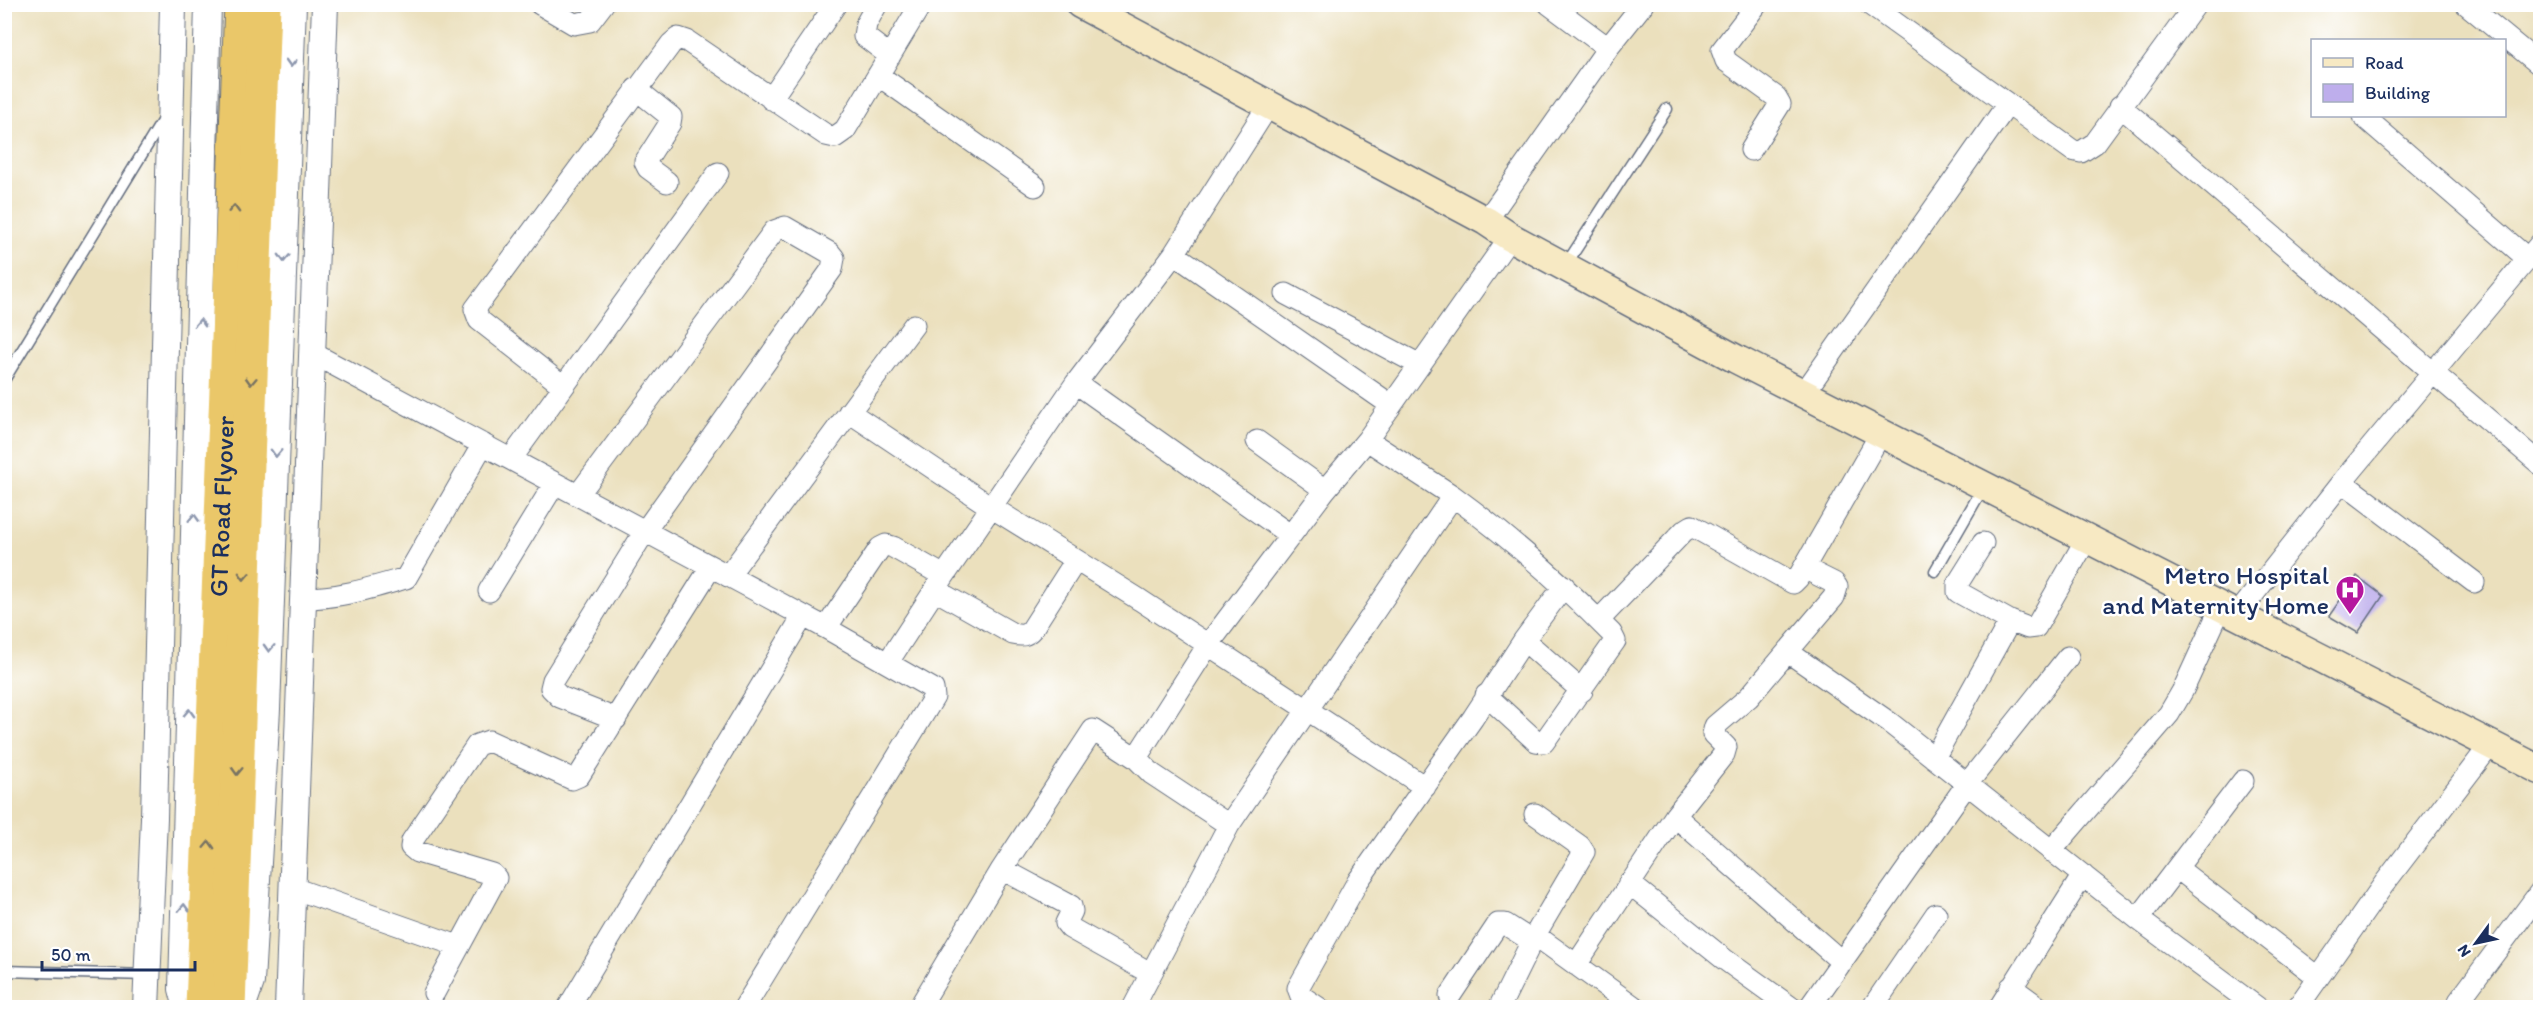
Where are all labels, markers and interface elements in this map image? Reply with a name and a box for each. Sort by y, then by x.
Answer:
legend [2311,39,2506,117]
text: Road [2365,52,2404,74]
one-way arrow [284,58,297,67]
text: Building [2365,82,2431,104]
one-way arrow [227,205,240,214]
one-way arrow [277,253,290,262]
one-way arrow [193,319,206,328]
one-way arrow [245,377,257,386]
street label: GT Road Flyover [202,415,241,598]
one-way arrow [270,448,283,457]
one-way arrow [188,513,201,522]
place label: Metro Hospital and Maternity Home [2102,559,2329,621]
one-way arrow [238,571,251,580]
hospital icon: Metro Hospital and Maternity Home [2334,574,2366,616]
one-way arrow [262,643,275,652]
one-way arrow [183,708,195,717]
one-way arrow [231,766,244,775]
one-way arrow [202,840,215,849]
one-way arrow [178,903,190,912]
north arrow [2446,913,2506,973]
scale bar [42,934,195,972]
text: N [2453,941,2475,961]
text: 50 m [51,944,91,966]

